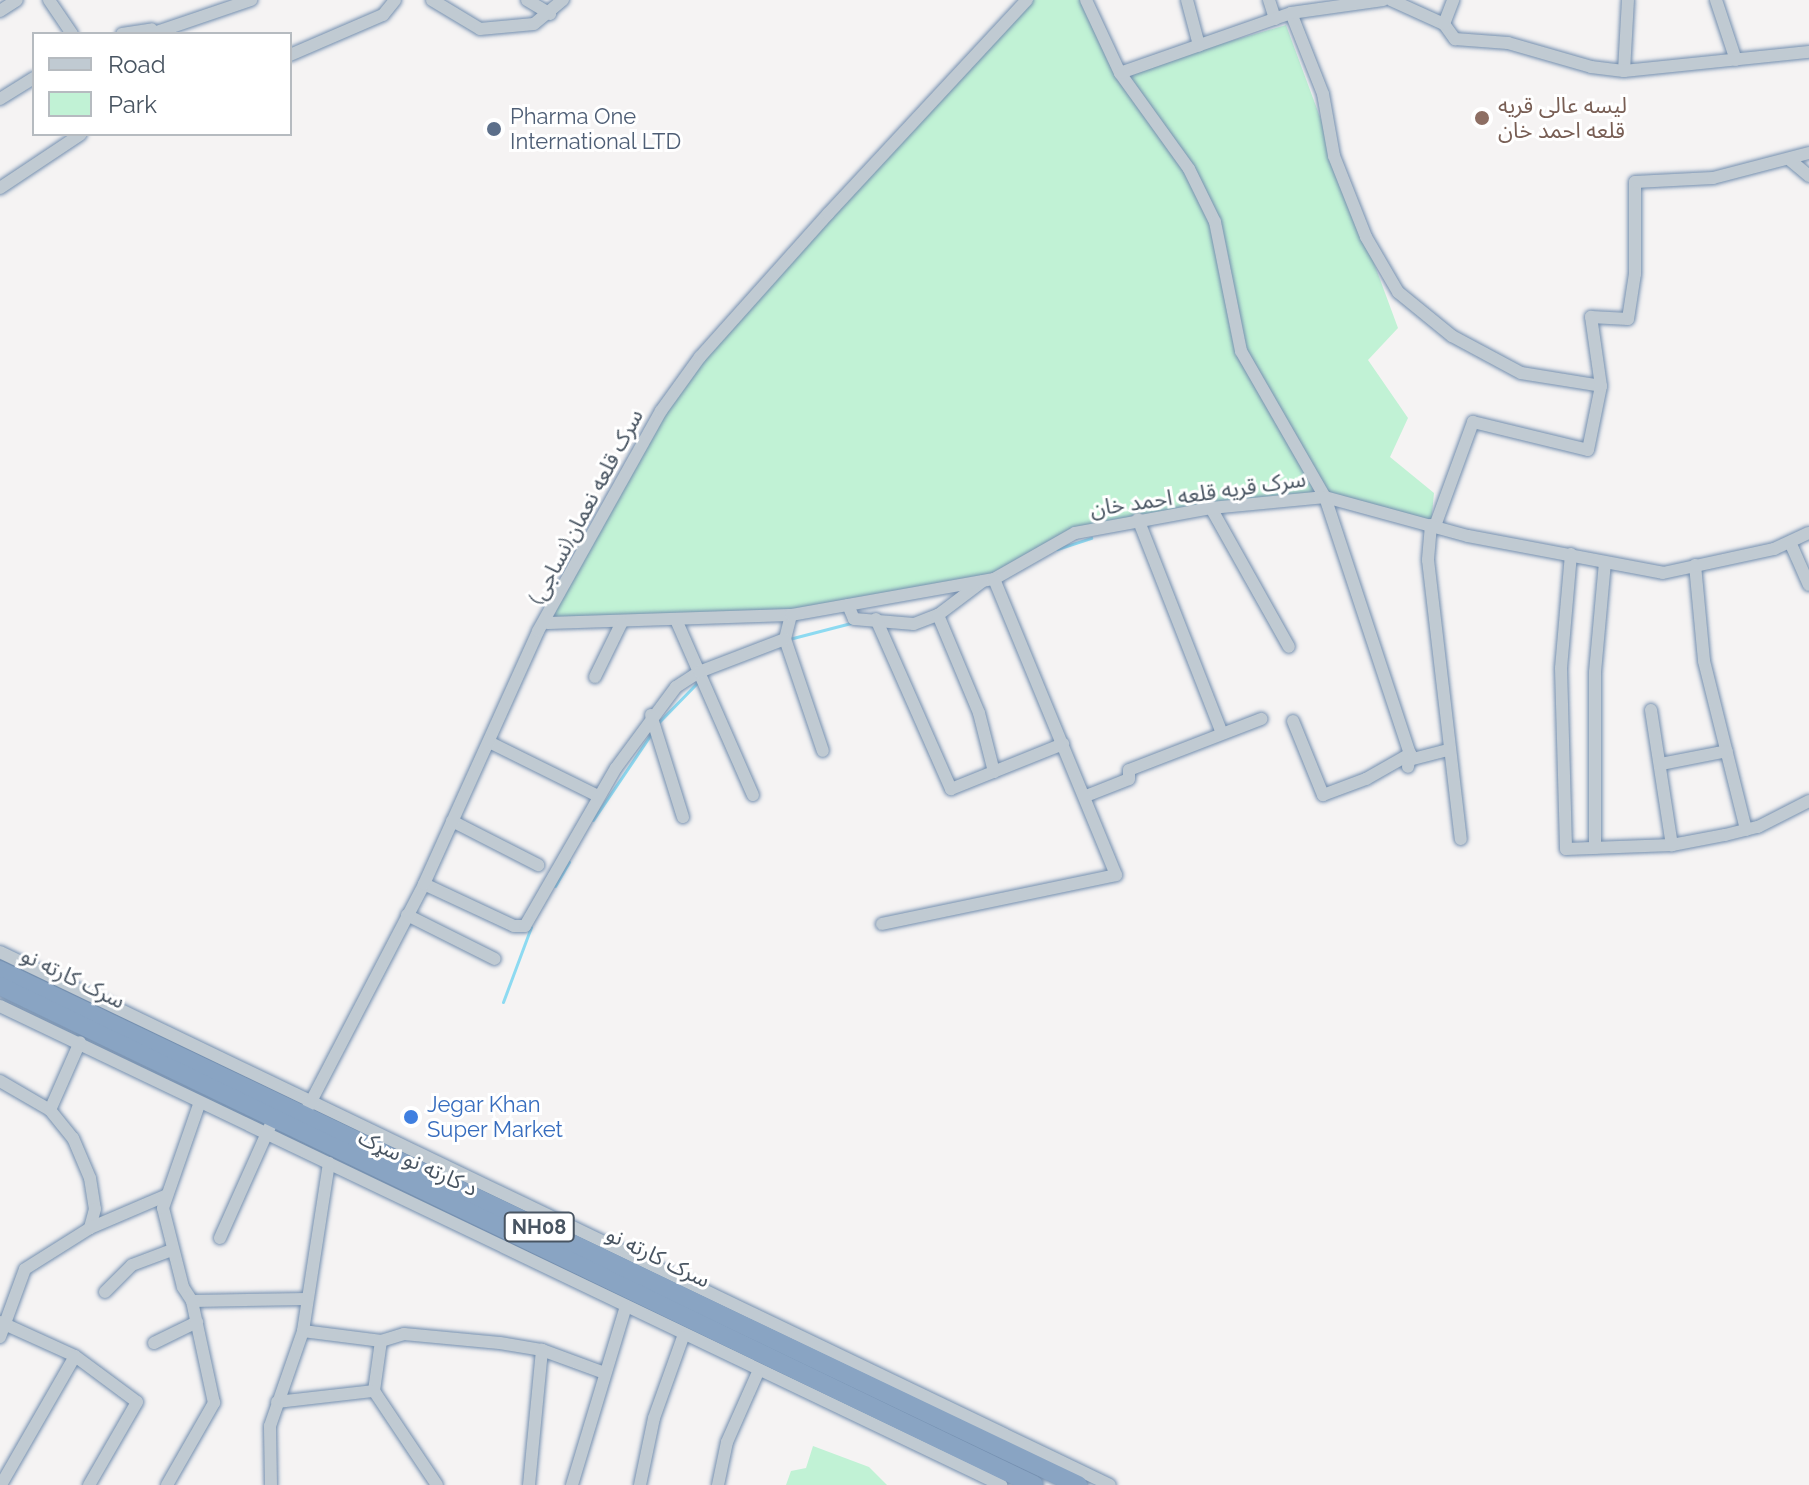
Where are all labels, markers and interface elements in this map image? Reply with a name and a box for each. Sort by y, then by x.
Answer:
legend [32,32,292,136]
text: Road [108,50,166,79]
text: Park [108,90,157,119]
place label: لیسه عالی قریه قلعه احمد خان [1498,92,1627,144]
place label: Pharma One International LTD [510,103,682,154]
marker: لیسه عالی قریه قلعه احمد خان [1473,109,1491,127]
marker: Pharma One International LTD [485,120,503,138]
street label: سرک قلعه نعمان(نساجی) [523,405,649,609]
street label: سرک قریه قلعه احمد خان [1088,466,1308,522]
street label: سرک کارته نو [17,942,129,1014]
place label: Jegar Khan Super Market [427,1091,563,1142]
marker: Jegar Khan Super Market [402,1108,420,1126]
street label: د کارته نو سړک [354,1124,482,1202]
road number: NH08 [503,1211,575,1243]
street label: سرک کارته نو [602,1221,714,1293]

